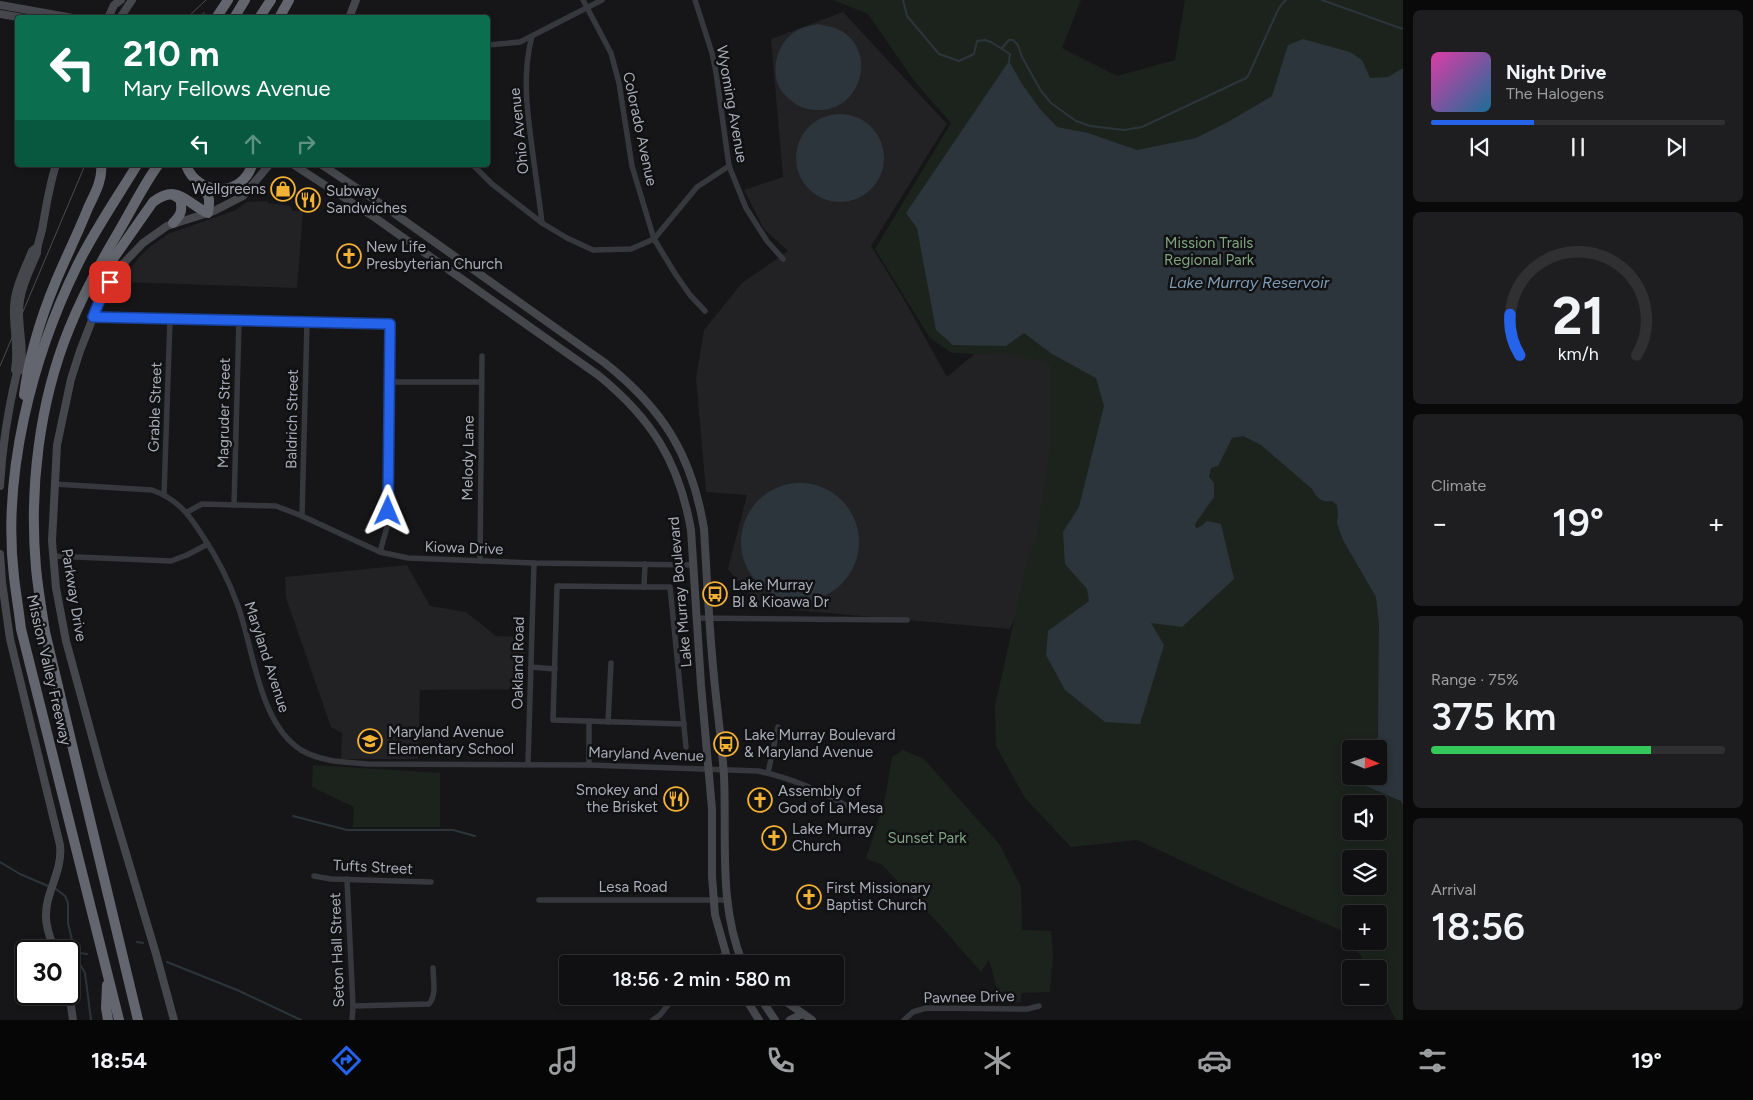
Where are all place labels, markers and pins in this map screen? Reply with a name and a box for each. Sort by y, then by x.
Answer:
shop icon: Wellgreens [270,176,296,202]
place label: Wellgreens [192,180,266,198]
place label: Subway Sandwiches [326,182,407,217]
restaurant icon: Subway Sandwiches [295,187,321,213]
place label: New Life Presbyterian Church [366,238,503,273]
church icon: New Life Presbyterian Church [336,243,362,269]
pin [89,261,131,303]
place label: Lake Murray Bl & Kioawa Dr [732,576,829,611]
bus stop icon: Lake Murray Bl & Kioawa Dr [702,581,728,607]
place label: Maryland Avenue Elementary School [388,723,514,758]
place label: Lake Murray Boulevard & Maryland Avenue [744,726,895,761]
school or university icon: Maryland Avenue Elementary School [357,728,383,754]
bus stop icon: Lake Murray Boulevard & Maryland Avenue [713,731,739,757]
place label: Smokey and the Brisket [576,781,658,816]
place label: Assembly of God of La Mesa [778,782,883,817]
restaurant icon: Smokey and the Brisket [663,786,689,812]
church icon: Assembly of God of La Mesa [747,787,773,813]
place label: Lake Murray Church [792,820,873,855]
church icon: Lake Murray Church [761,825,787,851]
place label: First Missionary Baptist Church [826,879,930,914]
church icon: First Missionary Baptist Church [796,884,822,910]

